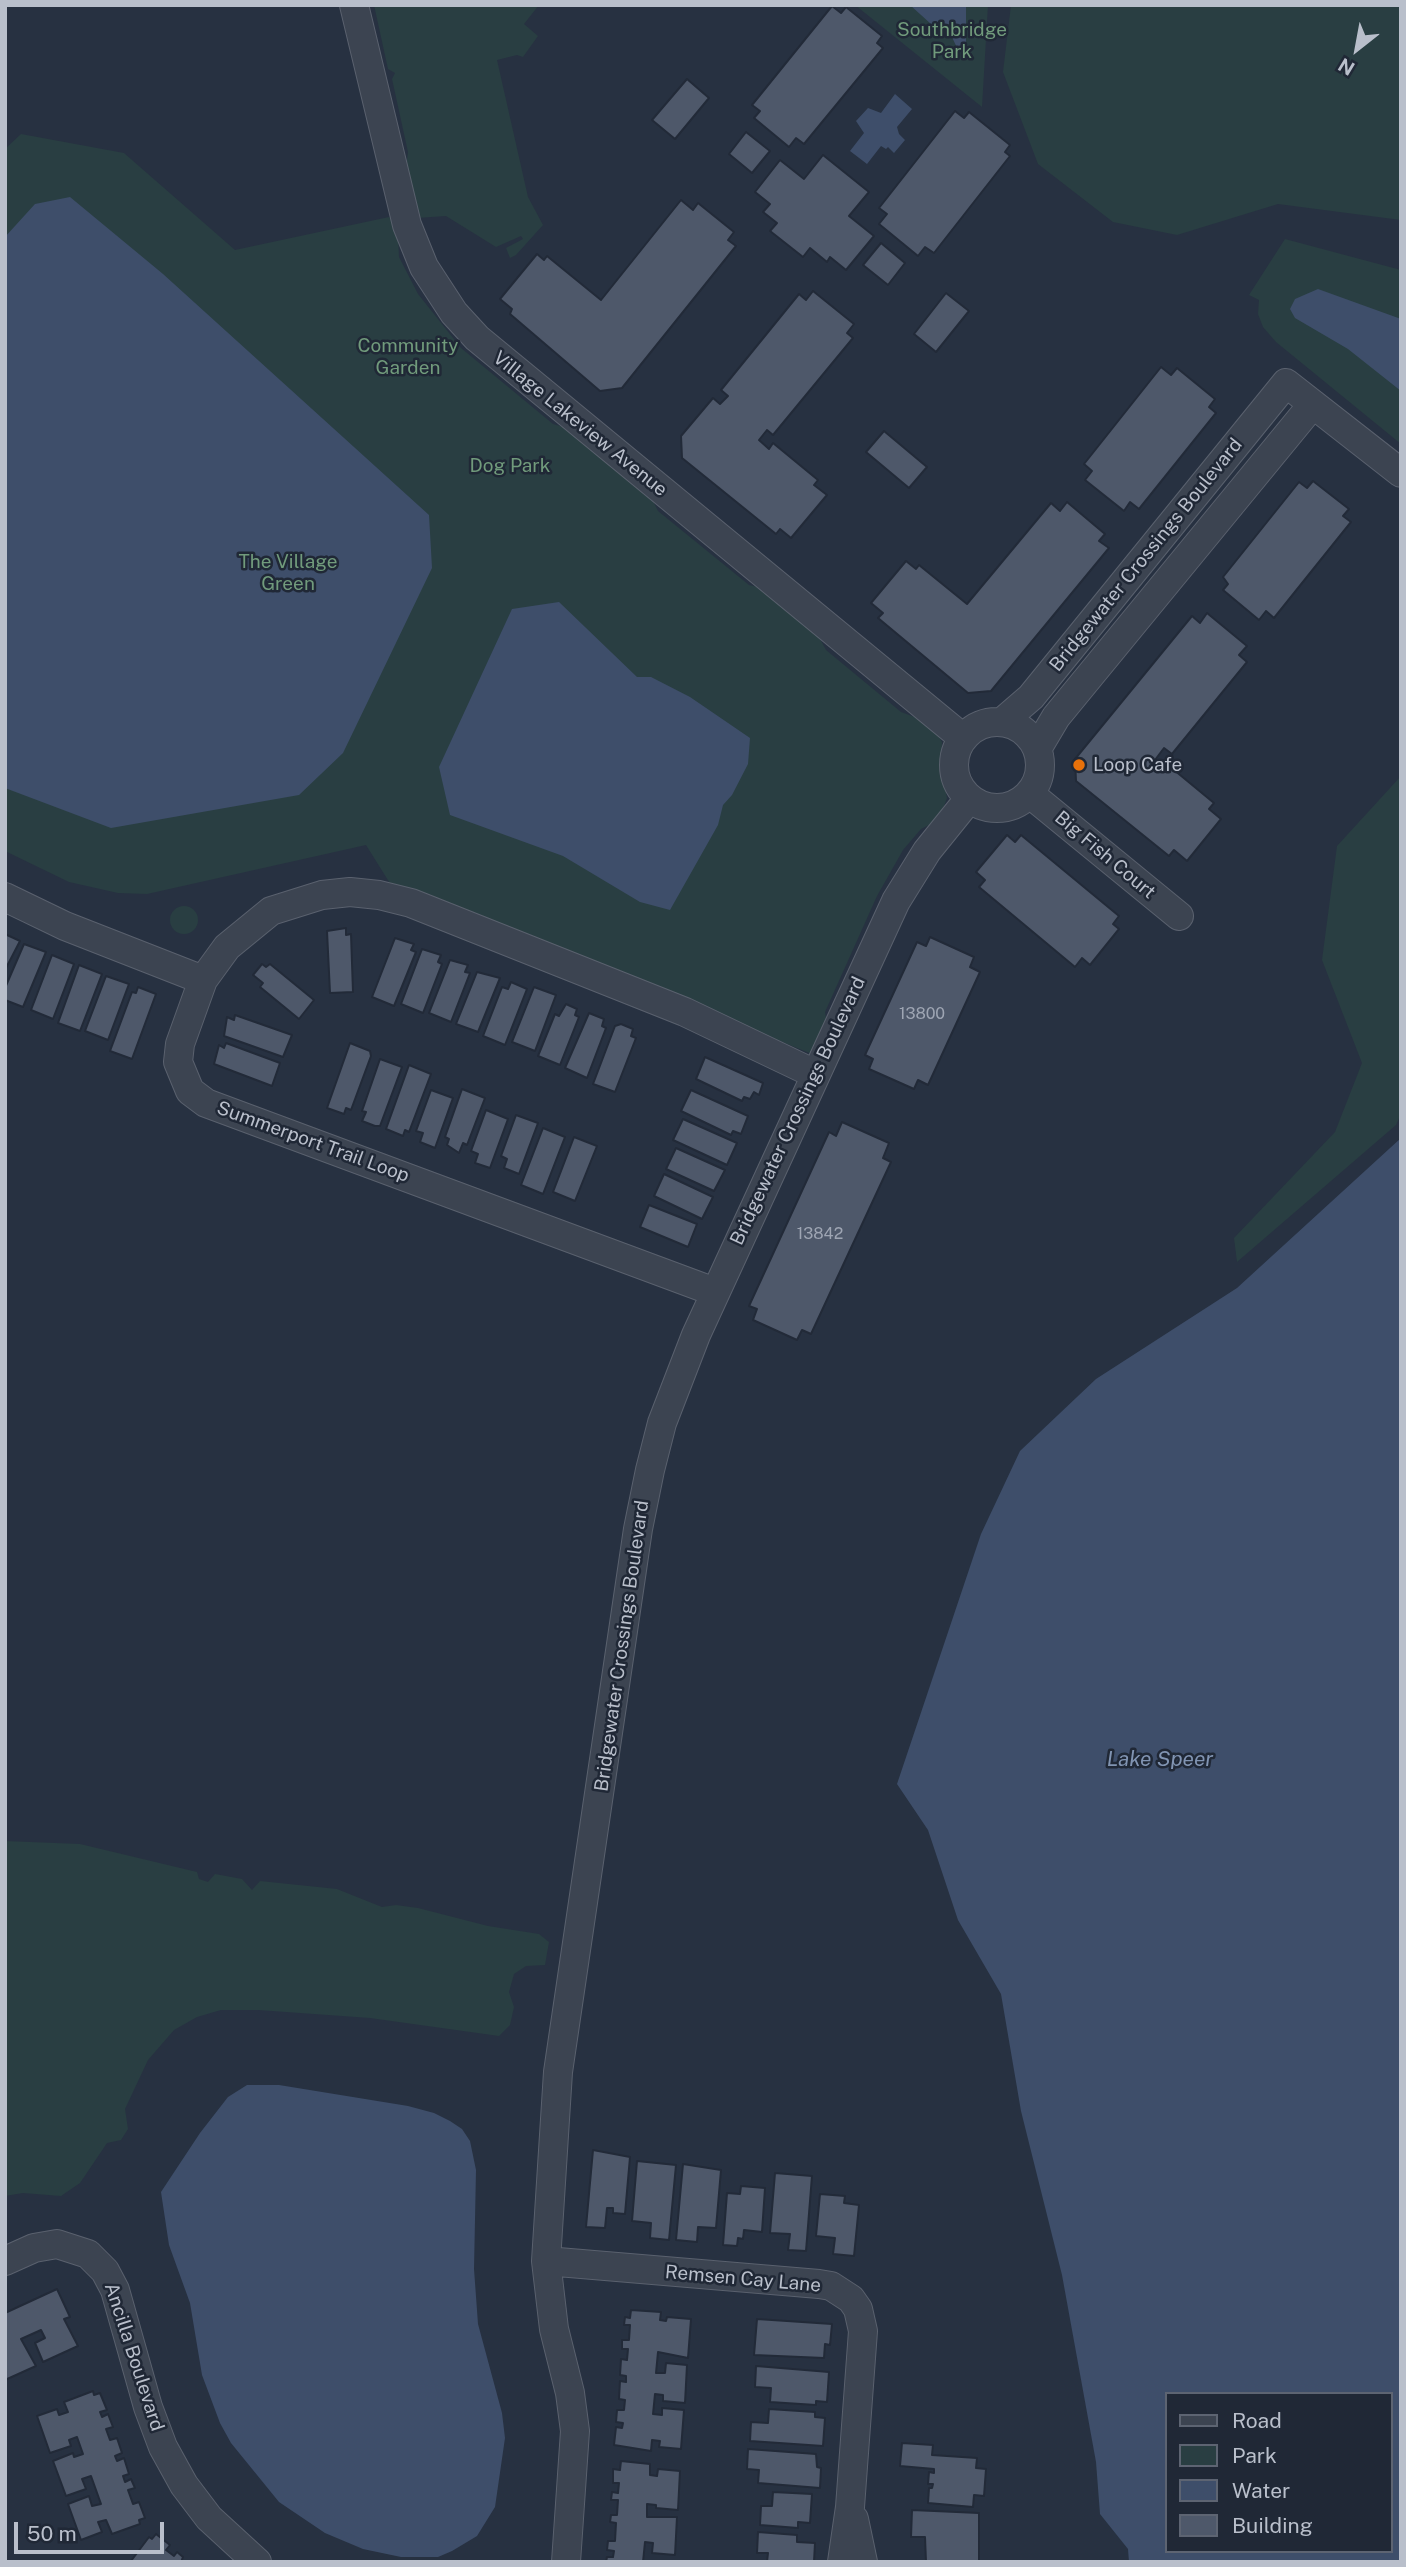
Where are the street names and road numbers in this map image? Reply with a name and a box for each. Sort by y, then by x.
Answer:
street label: Village Lakeview Avenue [488,347,672,501]
street label: Bridgewater Crossings Boulevard [1045,434,1247,676]
street label: Big Fish Court [1050,806,1160,904]
street label: Bridgewater Crossings Boulevard [726,973,870,1249]
street label: Summerport Trail Loop [214,1097,412,1187]
street label: Bridgewater Crossings Boulevard [590,1499,654,1793]
street label: Remsen Cay Lane [664,2261,822,2297]
street label: Ancilla Boulevard [99,2280,169,2434]

